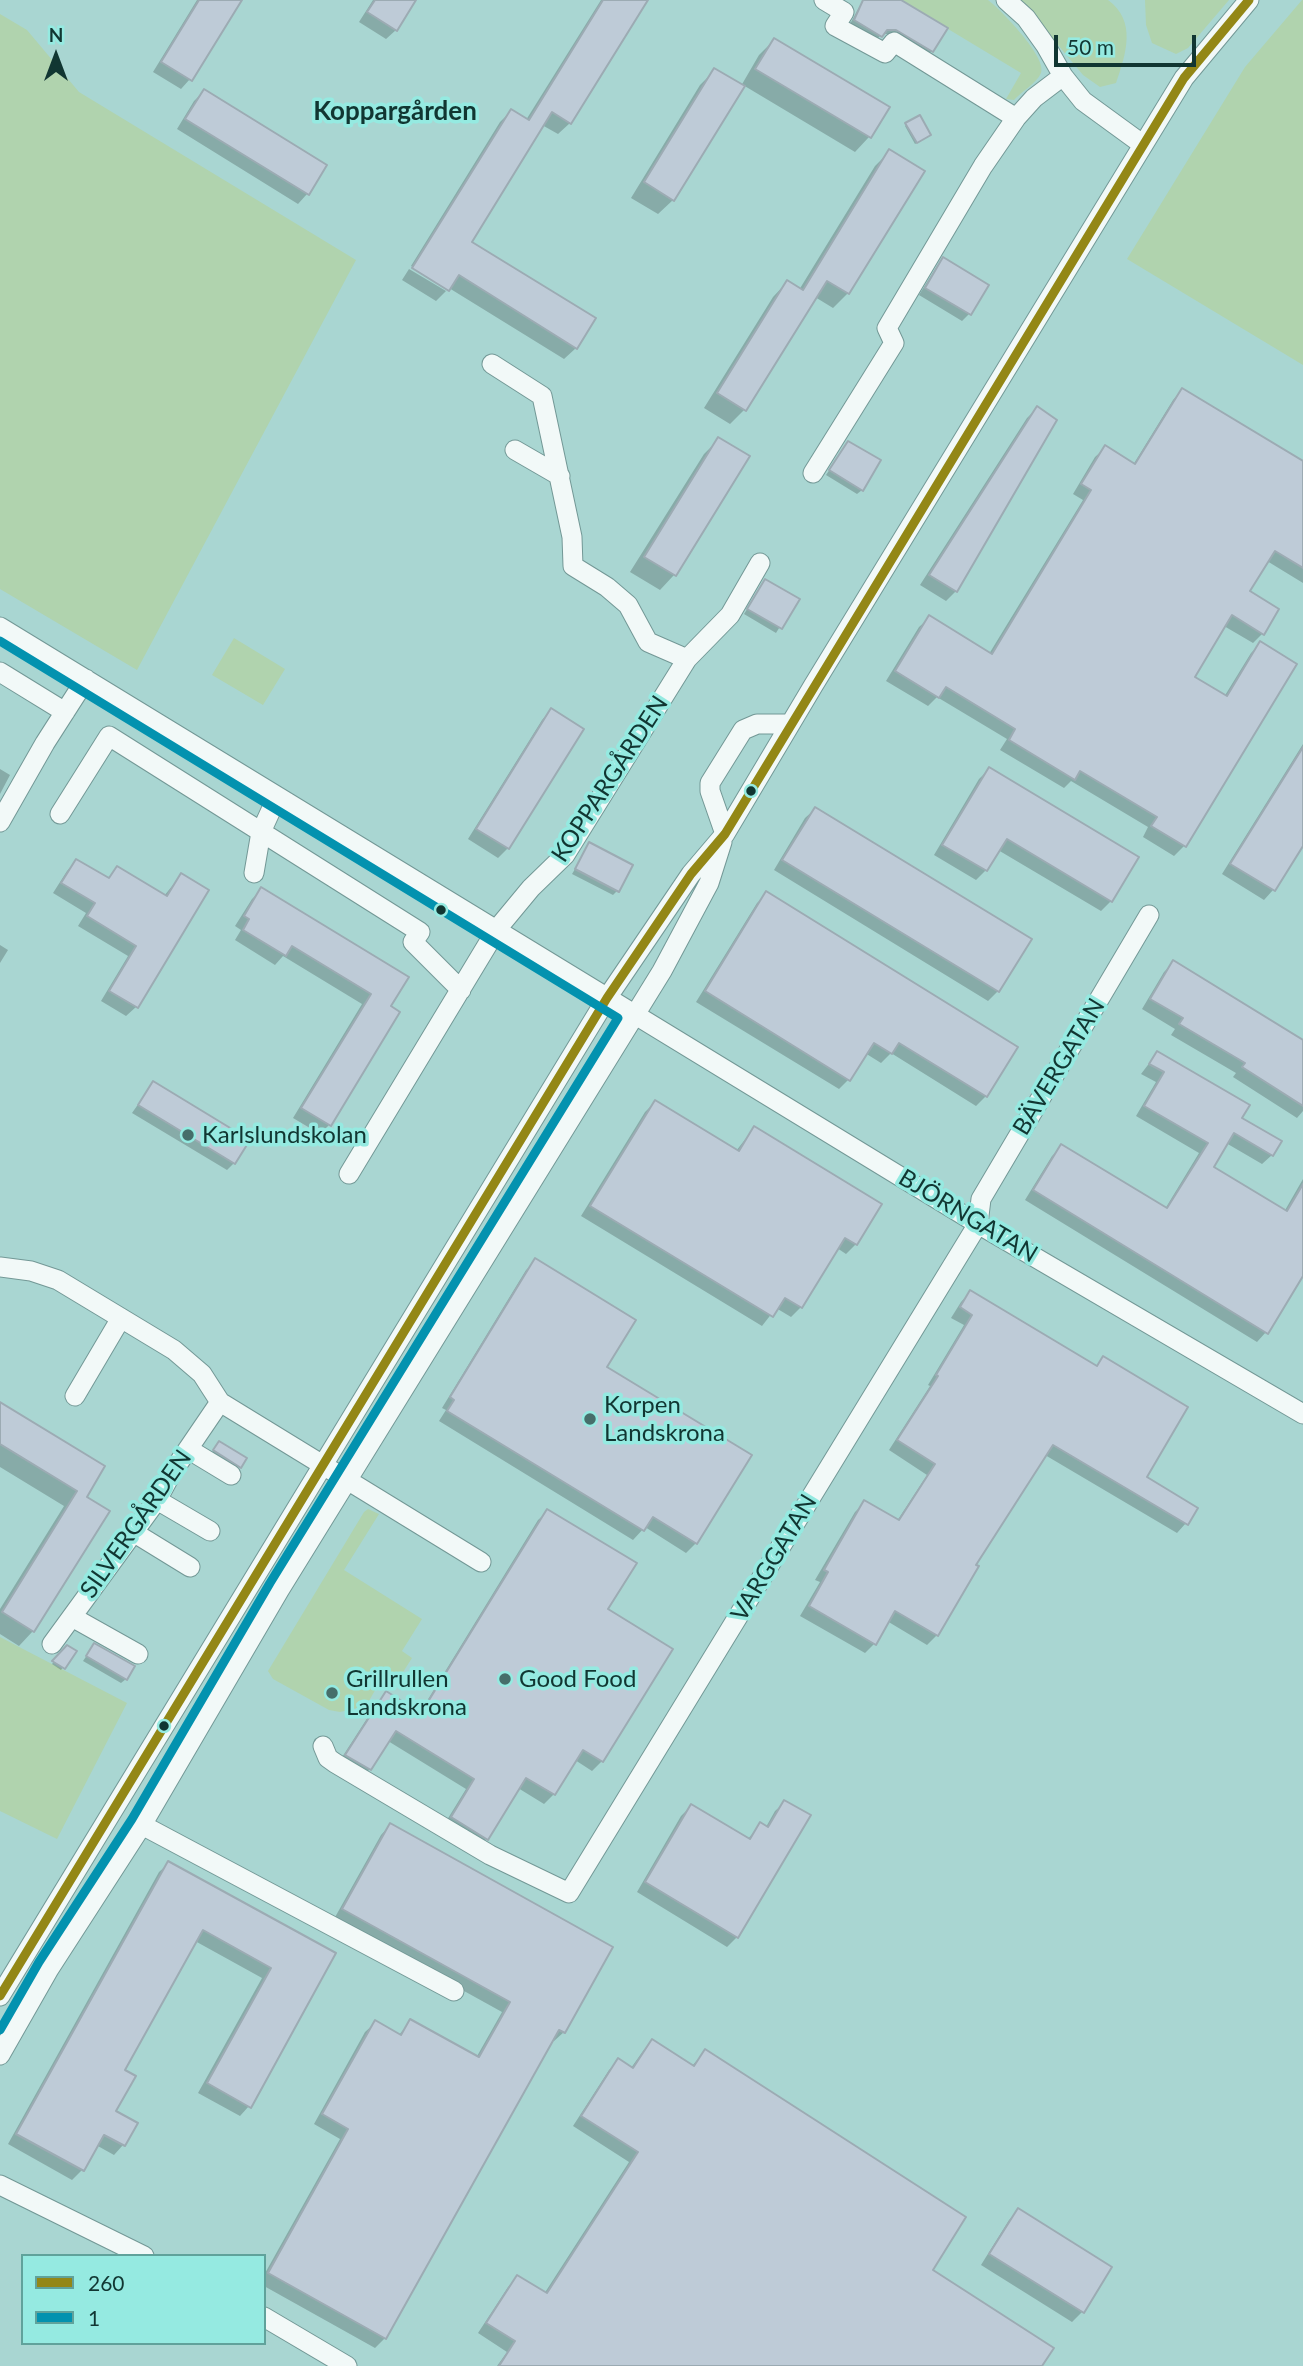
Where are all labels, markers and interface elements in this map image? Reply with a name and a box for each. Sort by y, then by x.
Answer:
north arrow [21,21,91,91]
scale bar [1058,21,1200,65]
text: N [49,23,63,46]
text: 50 m [1067,34,1114,59]
district label: Koppargården [313,96,477,128]
street label: KOPPARGÅRDEN [546,691,674,867]
unlabelled marker [744,784,758,798]
unlabelled marker [434,903,448,917]
street label: BÄVERGATAN [1007,993,1111,1141]
place label: Karlslundskolan [202,1121,367,1149]
marker: Karlslundskolan [180,1127,196,1143]
street label: BJÖRNGATAN [893,1163,1043,1269]
place label: Korpen Landskrona [604,1391,725,1447]
marker: Korpen Landskrona [582,1411,598,1427]
street label: SILVERGÅRDEN [74,1444,198,1604]
street label: VARGGATAN [725,1489,823,1627]
place label: Grillrullen Landskrona [346,1665,467,1721]
place label: Good Food [519,1665,636,1693]
marker: Good Food [497,1671,513,1687]
marker: Grillrullen Landskrona [324,1685,340,1701]
unlabelled marker [157,1719,171,1733]
legend [21,2254,266,2345]
text: 260 [88,2270,125,2295]
text: 1 [88,2305,100,2330]

